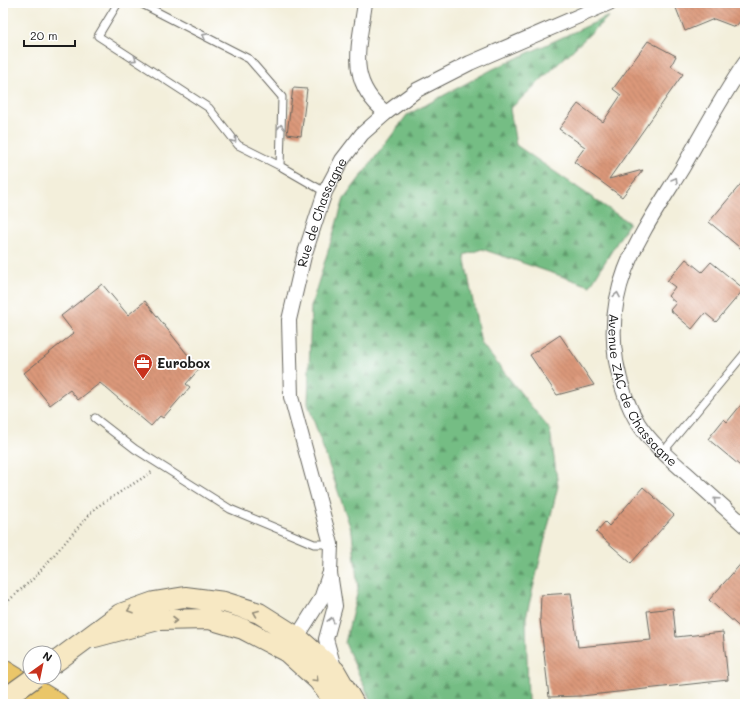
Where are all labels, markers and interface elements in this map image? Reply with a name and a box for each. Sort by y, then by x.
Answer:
scale bar [24,22,75,48]
text: 20 m [30,27,58,43]
one-way arrow [202,33,209,41]
one-way arrow [130,54,137,62]
one-way arrow [277,124,285,130]
one-way arrow [229,135,236,142]
street label: Rue de Chassagne [293,154,350,269]
one-way arrow [670,177,677,184]
one-way arrow [612,292,621,298]
street label: Avenue ZAC de Chassagne [606,313,681,470]
office icon: Eurobox [132,352,154,380]
place label: Eurobox [157,354,211,371]
one-way arrow [713,497,721,504]
one-way arrow [126,606,133,614]
one-way arrow [252,609,259,617]
one-way arrow [172,616,178,624]
one-way arrow [326,617,335,624]
north arrow [22,645,62,685]
text: N [40,648,55,665]
one-way arrow [311,674,319,682]

